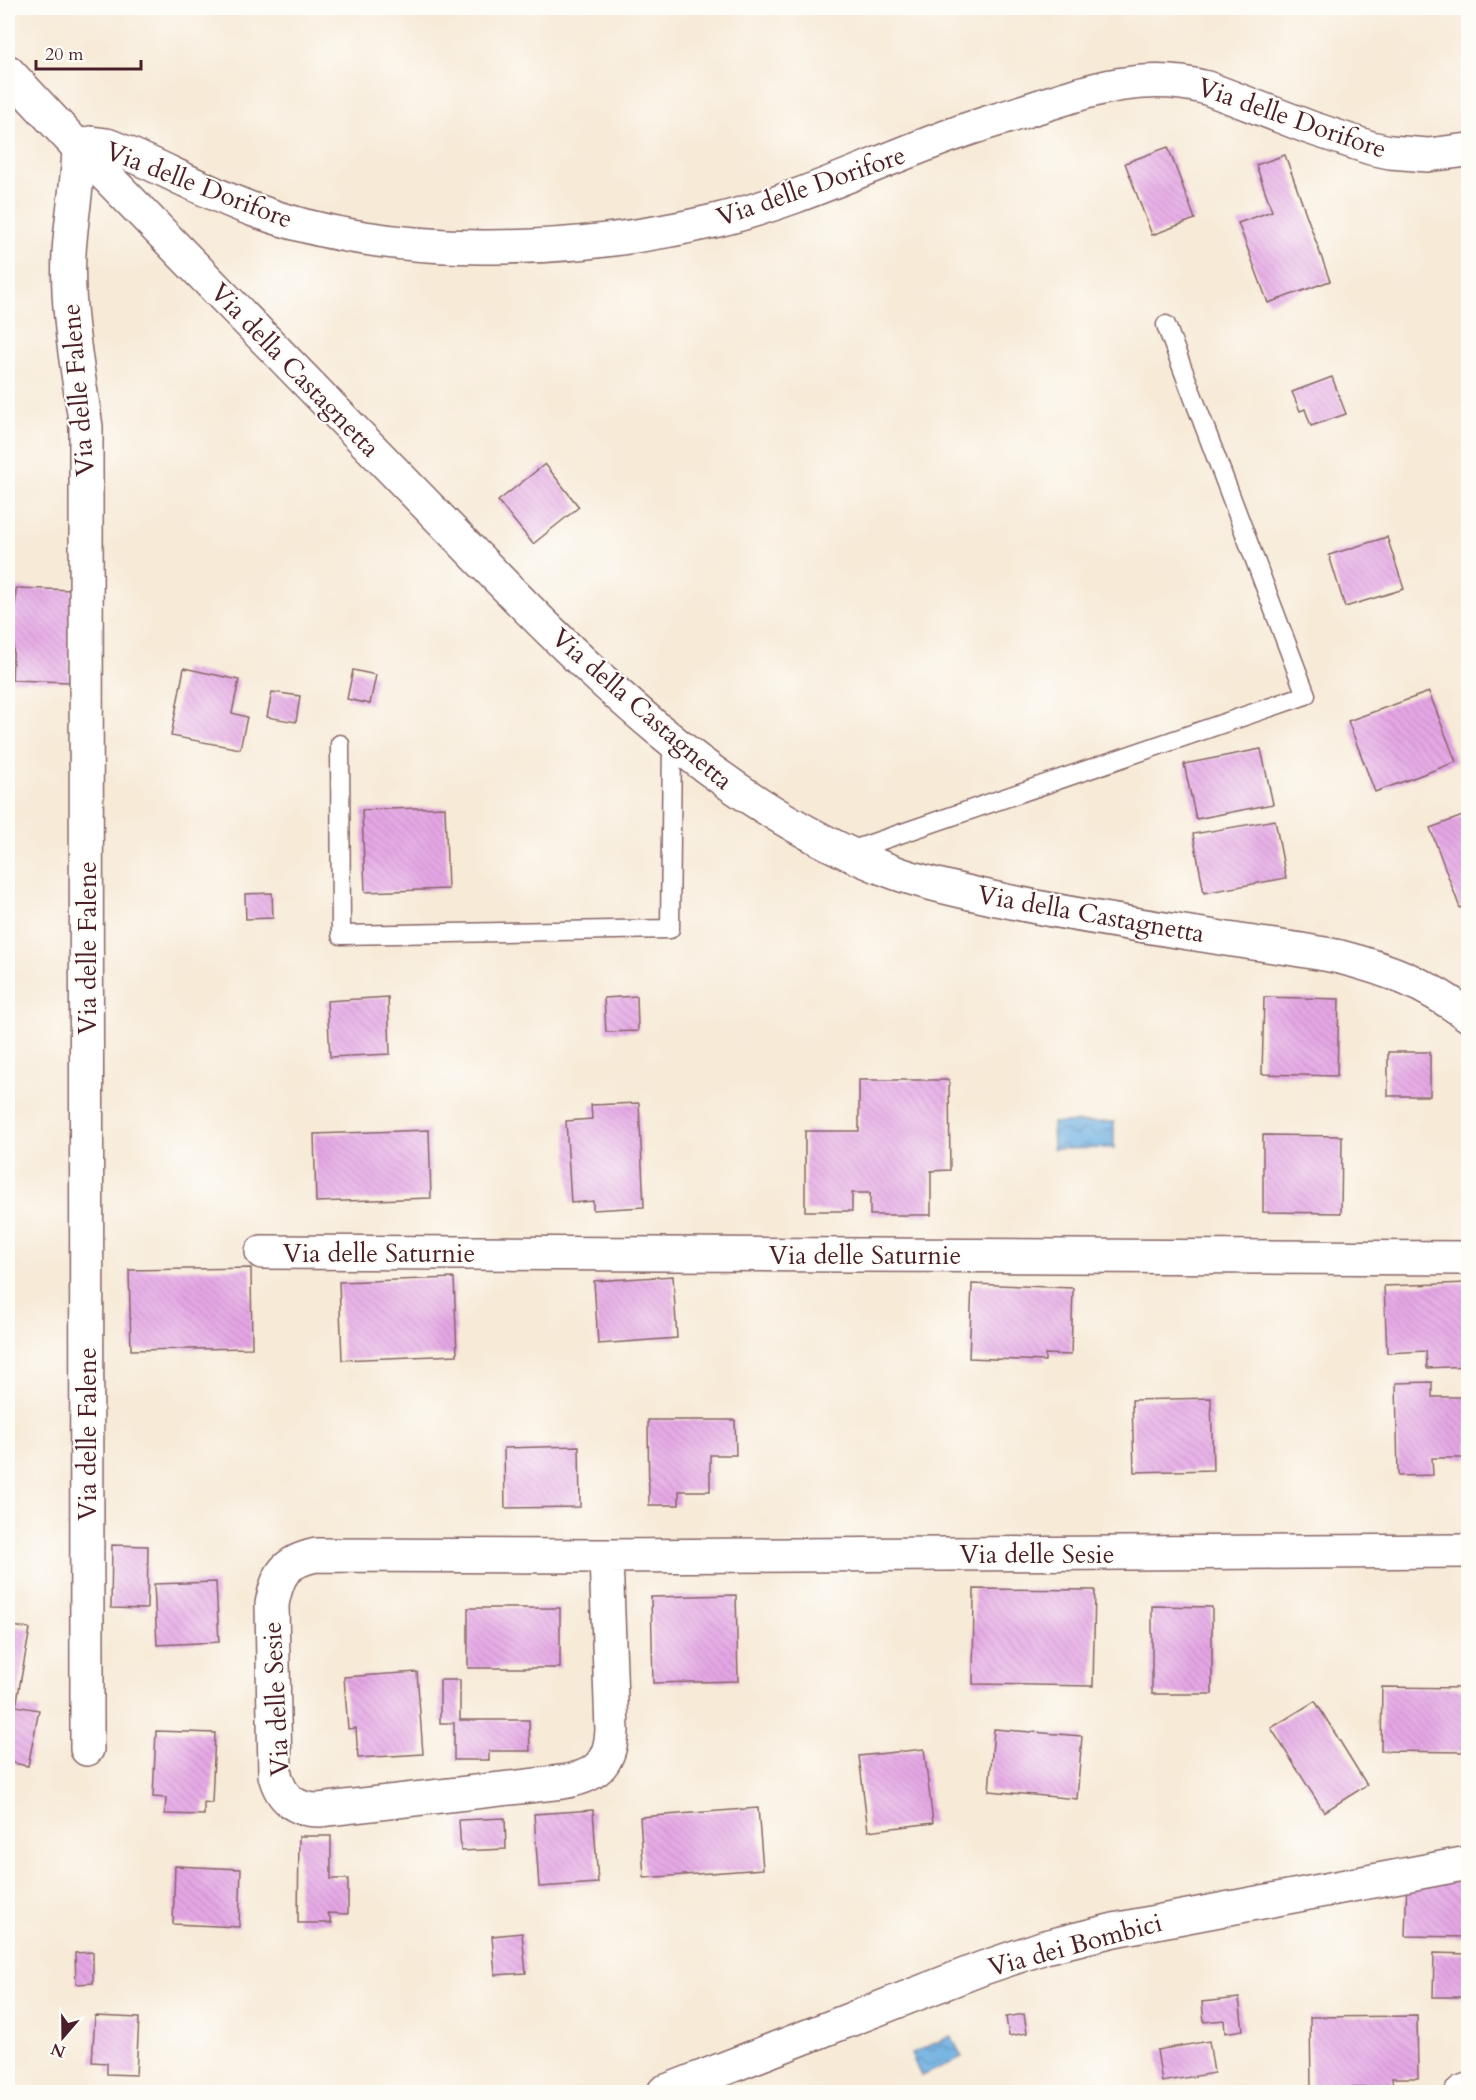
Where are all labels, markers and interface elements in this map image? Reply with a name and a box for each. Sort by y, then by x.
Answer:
scale bar [36,33,141,71]
text: 20 m [45,42,84,67]
street label: Via delle Dorifore [1193,69,1391,167]
street label: Via delle Dorifore [101,133,297,237]
street label: Via delle Dorifore [712,137,910,235]
street label: Via della Castagnetta [203,275,387,465]
street label: Via delle Falene [53,302,103,478]
street label: Via della Castagnetta [544,620,740,798]
street label: Via delle Falene [70,861,105,1035]
street label: Via della Castagnetta [975,877,1207,951]
street label: Via delle Saturnie [283,1236,475,1271]
street label: Via delle Saturnie [769,1238,961,1273]
street label: Via delle Falene [70,1347,105,1521]
street label: Via delle Sesie [960,1537,1114,1572]
street label: Via delle Sesie [254,1621,298,1777]
street label: Via dei Bombici [984,1905,1166,1985]
north arrow [33,2007,93,2067]
text: N [48,2037,69,2063]

